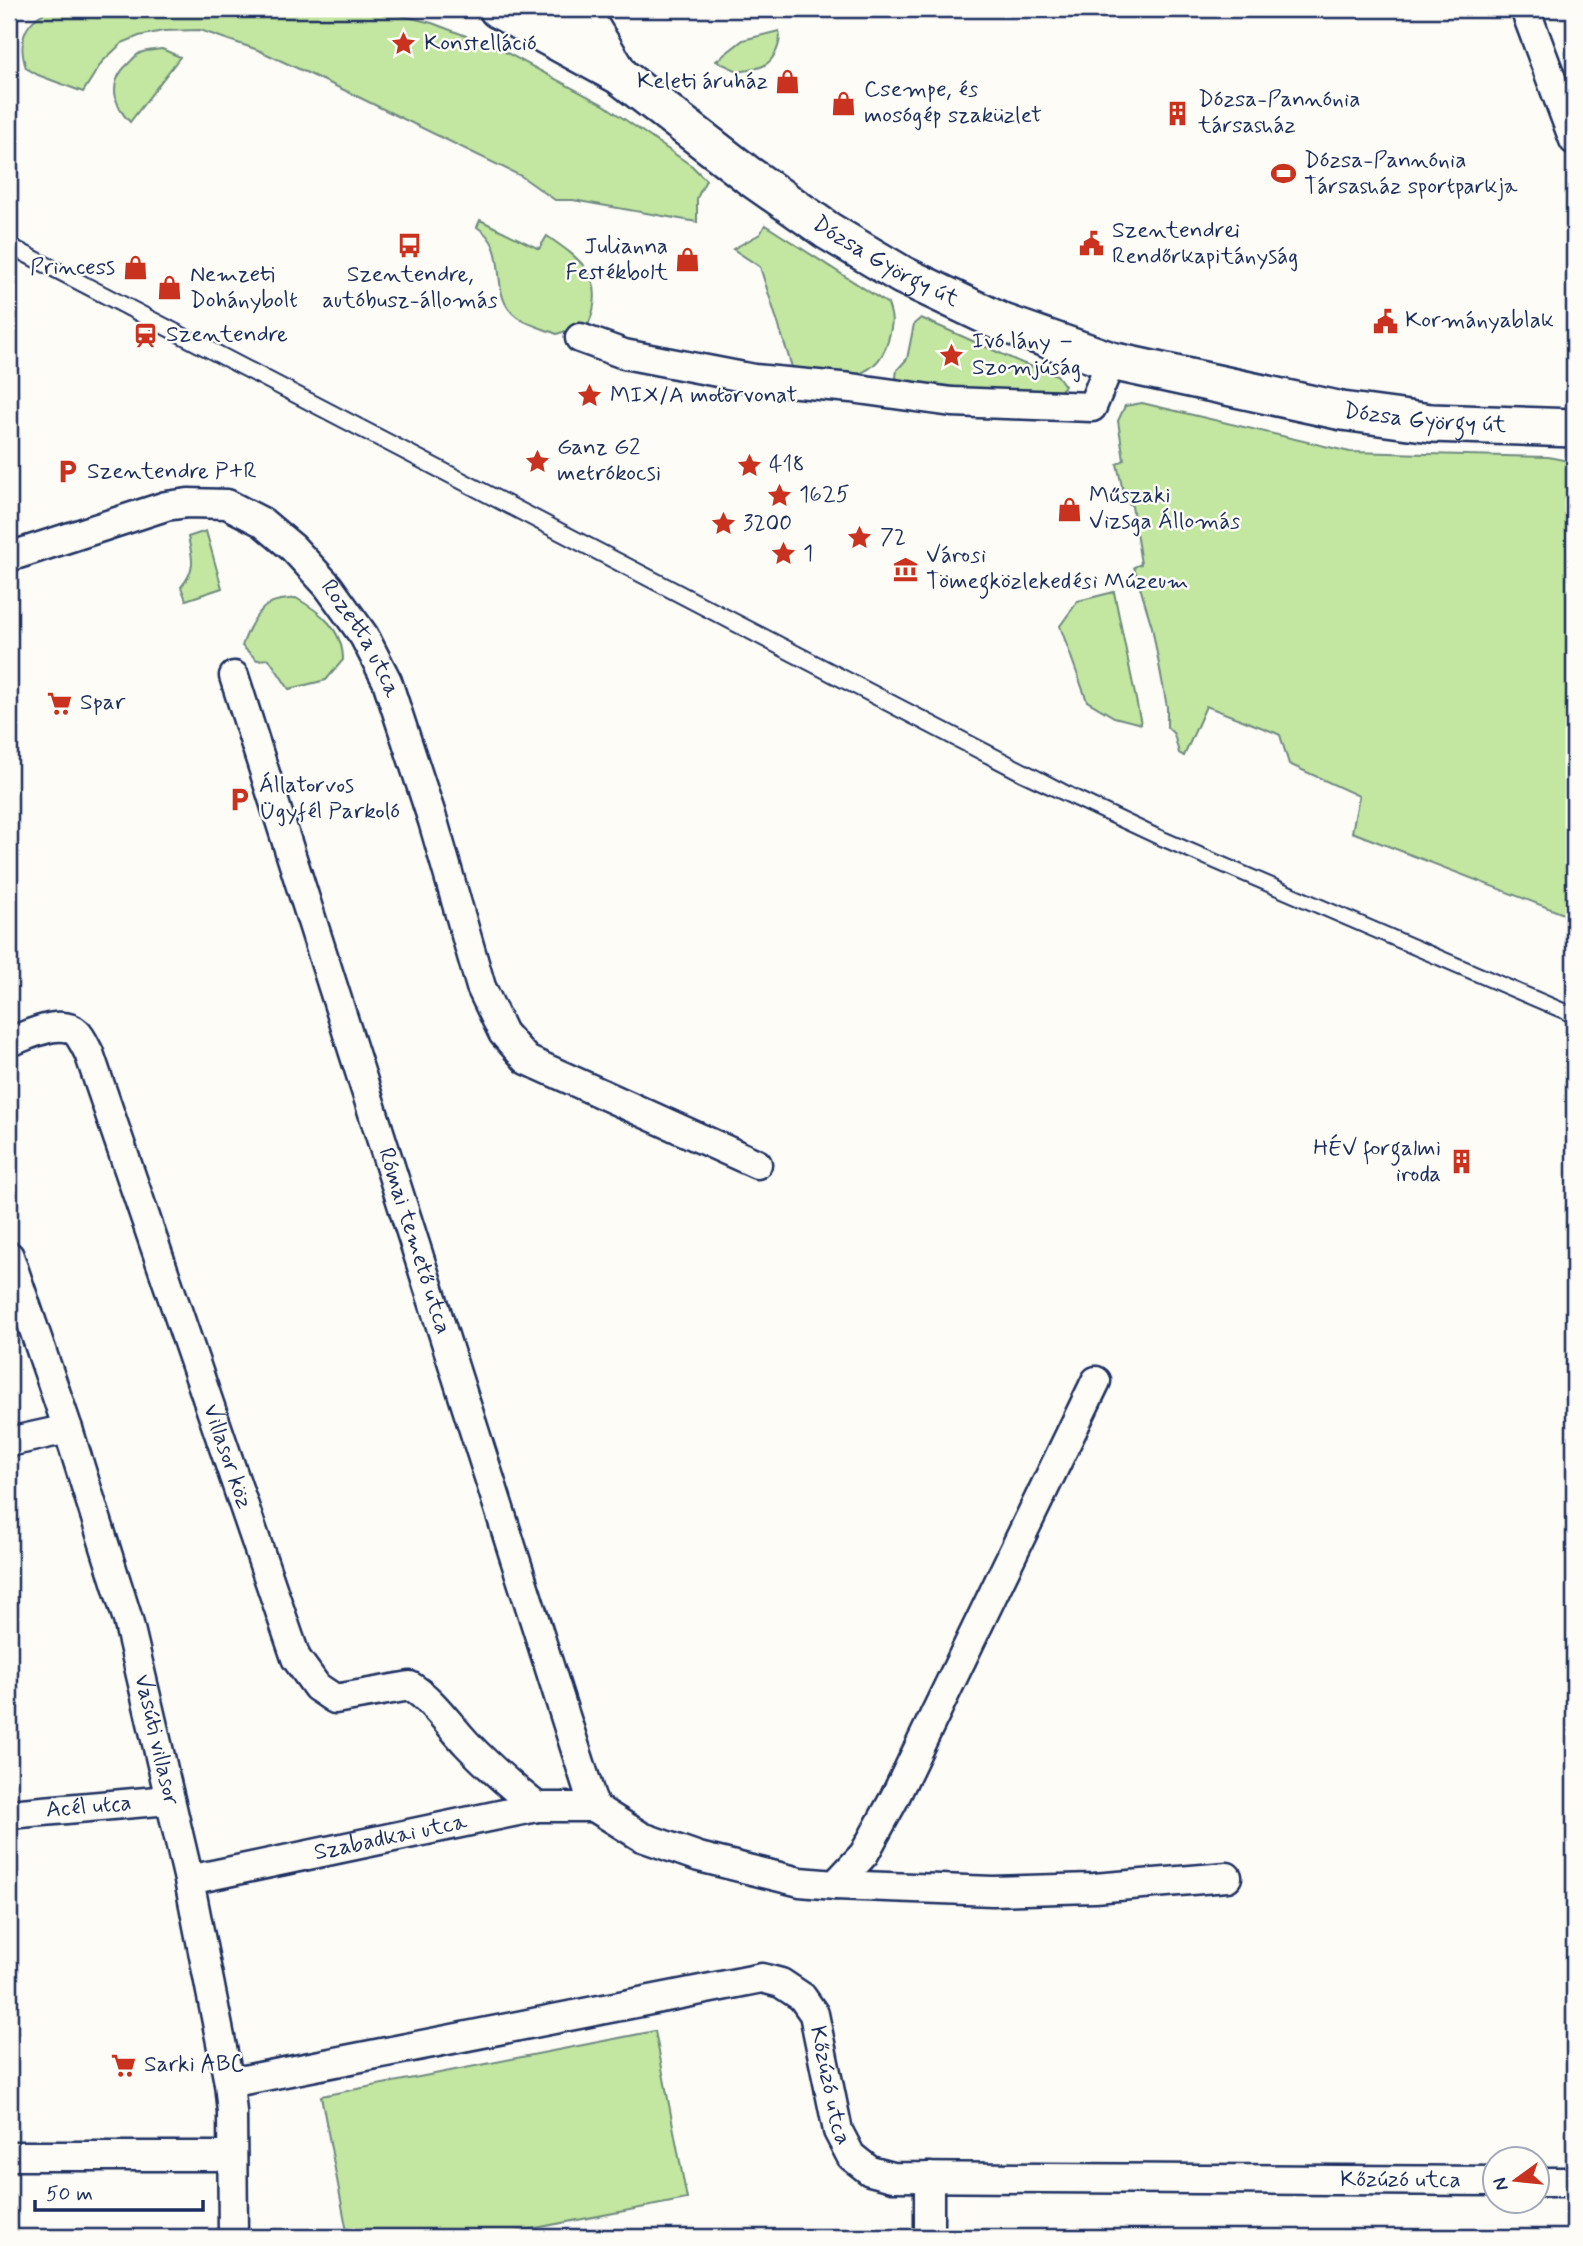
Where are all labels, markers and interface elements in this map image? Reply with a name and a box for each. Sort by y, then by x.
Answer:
place label: Konstelláció [424,29,537,59]
place icon: Konstelláció [390,30,418,58]
place label: Keleti áruház [637,67,768,97]
shop icon: Keleti áruház [774,68,802,96]
place label: Csempe, és mosógép szaküzlet [864,75,1042,131]
place label: Dózsa-Pannónia társasház [1197,85,1360,141]
shop icon: Csempe, és mosógép szaküzlet [830,89,858,117]
building icon: Dózsa-Pannónia társasház [1164,99,1192,127]
place label: Dózsa-Pannónia Társasház sportparkja [1304,146,1518,202]
sports icon: Dózsa-Pannónia Társasház sportparkja [1270,160,1298,188]
street label: Dózsa György út [806,209,964,315]
place label: Szentendrei Rendőrkapitányság [1112,216,1298,272]
public building icon: Szentendrei Rendőrkapitányság [1078,230,1106,258]
bus stop icon: Szentendre, autóbusz-állomás [396,231,424,259]
place label: Julianna Festékbolt [565,232,668,288]
shop icon: Julianna Festékbolt [674,246,702,274]
place label: Princess [30,253,115,283]
shop icon: Princess [121,254,149,282]
place label: Nemzeti Dohánybolt [190,260,298,316]
place label: Szentendre, autóbusz-állomás [322,260,498,316]
shop icon: Nemzeti Dohánybolt [156,274,184,302]
place label: Kormányablak [1405,306,1554,336]
public building icon: Kormányablak [1371,307,1399,335]
place label: Szentendre [166,320,288,350]
station icon: Szentendre [132,321,160,349]
place label: Ivó lány – Szomjúság [972,327,1081,383]
place icon: Ivó lány – Szomjúság [938,341,966,369]
place label: MIX/A motorvonat [610,381,797,411]
place icon: MIX/A motorvonat [576,382,604,410]
street label: Dózsa György út [1342,396,1507,441]
place label: Ganz G2 metrókocsi [557,433,661,489]
place icon: Ganz G2 metrókocsi [523,447,551,475]
place label: 418 [769,450,805,480]
place icon: 418 [735,451,763,479]
place label: Szentendre P+R [87,457,257,487]
parking icon: Szentendre P+R [53,458,81,486]
place label: 1625 [799,480,850,510]
place icon: 1625 [765,481,793,509]
place label: Műszaki Vizsga Állomás [1089,481,1240,537]
shop icon: Műszaki Vizsga Állomás [1055,495,1083,523]
place label: 3200 [743,509,792,539]
place icon: 3200 [709,510,737,538]
place label: 72 [880,523,906,553]
place icon: 72 [846,524,874,552]
place label: 1 [803,539,813,569]
place icon: 1 [769,540,797,568]
place label: Városi Tömegközlekedési Múzeum [926,541,1189,599]
museum icon: Városi Tömegközlekedési Múzeum [892,555,920,583]
street label: Rozetta utca [313,574,407,702]
place label: Spar [80,688,126,718]
supermarket icon: Spar [46,689,74,717]
place label: Állatorvos Ügyfél Parkoló [259,771,400,827]
parking icon: Állatorvos Ügyfél Parkoló [225,785,253,813]
place label: HÉV forgalmi iroda [1313,1133,1441,1190]
street label: Római temető utca [370,1144,458,1338]
building icon: HÉV forgalmi iroda [1447,1148,1475,1176]
street label: Villasor köz [195,1400,259,1513]
street label: Vasúti villasor [126,1671,186,1809]
street label: Acél utca [45,1788,133,1826]
street label: Szabadkai utca [312,1807,470,1868]
street label: Kőzúzó utca [802,2023,858,2150]
place label: Sarki ABC [144,2050,244,2080]
supermarket icon: Sarki ABC [110,2051,138,2079]
north arrow [1482,2144,1552,2214]
street label: Kőzúzó utca [1340,2165,1461,2196]
scale bar [35,2169,203,2213]
text: N [1487,2175,1515,2193]
text: 50 m [46,2180,93,2208]

